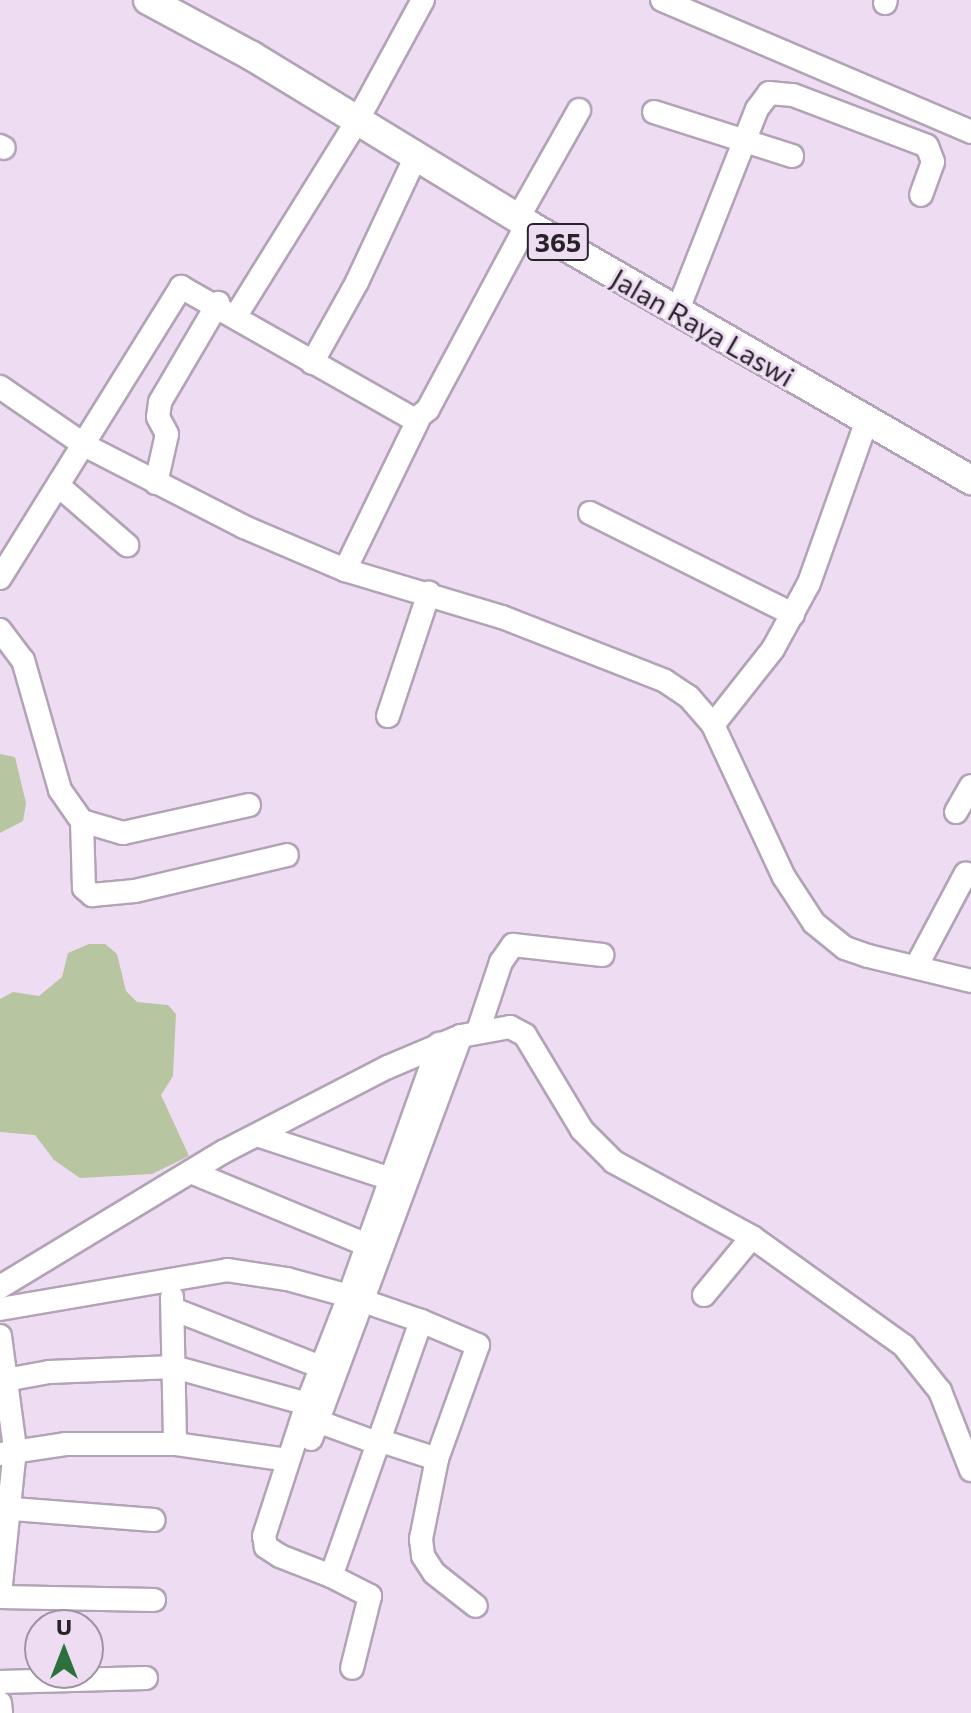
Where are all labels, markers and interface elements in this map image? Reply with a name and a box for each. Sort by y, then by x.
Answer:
road number: 365 [526,220,590,264]
street label: Jalan Raya Laswi [605,261,801,393]
north arrow [24,1609,104,1689]
text: U [56,1613,72,1640]

